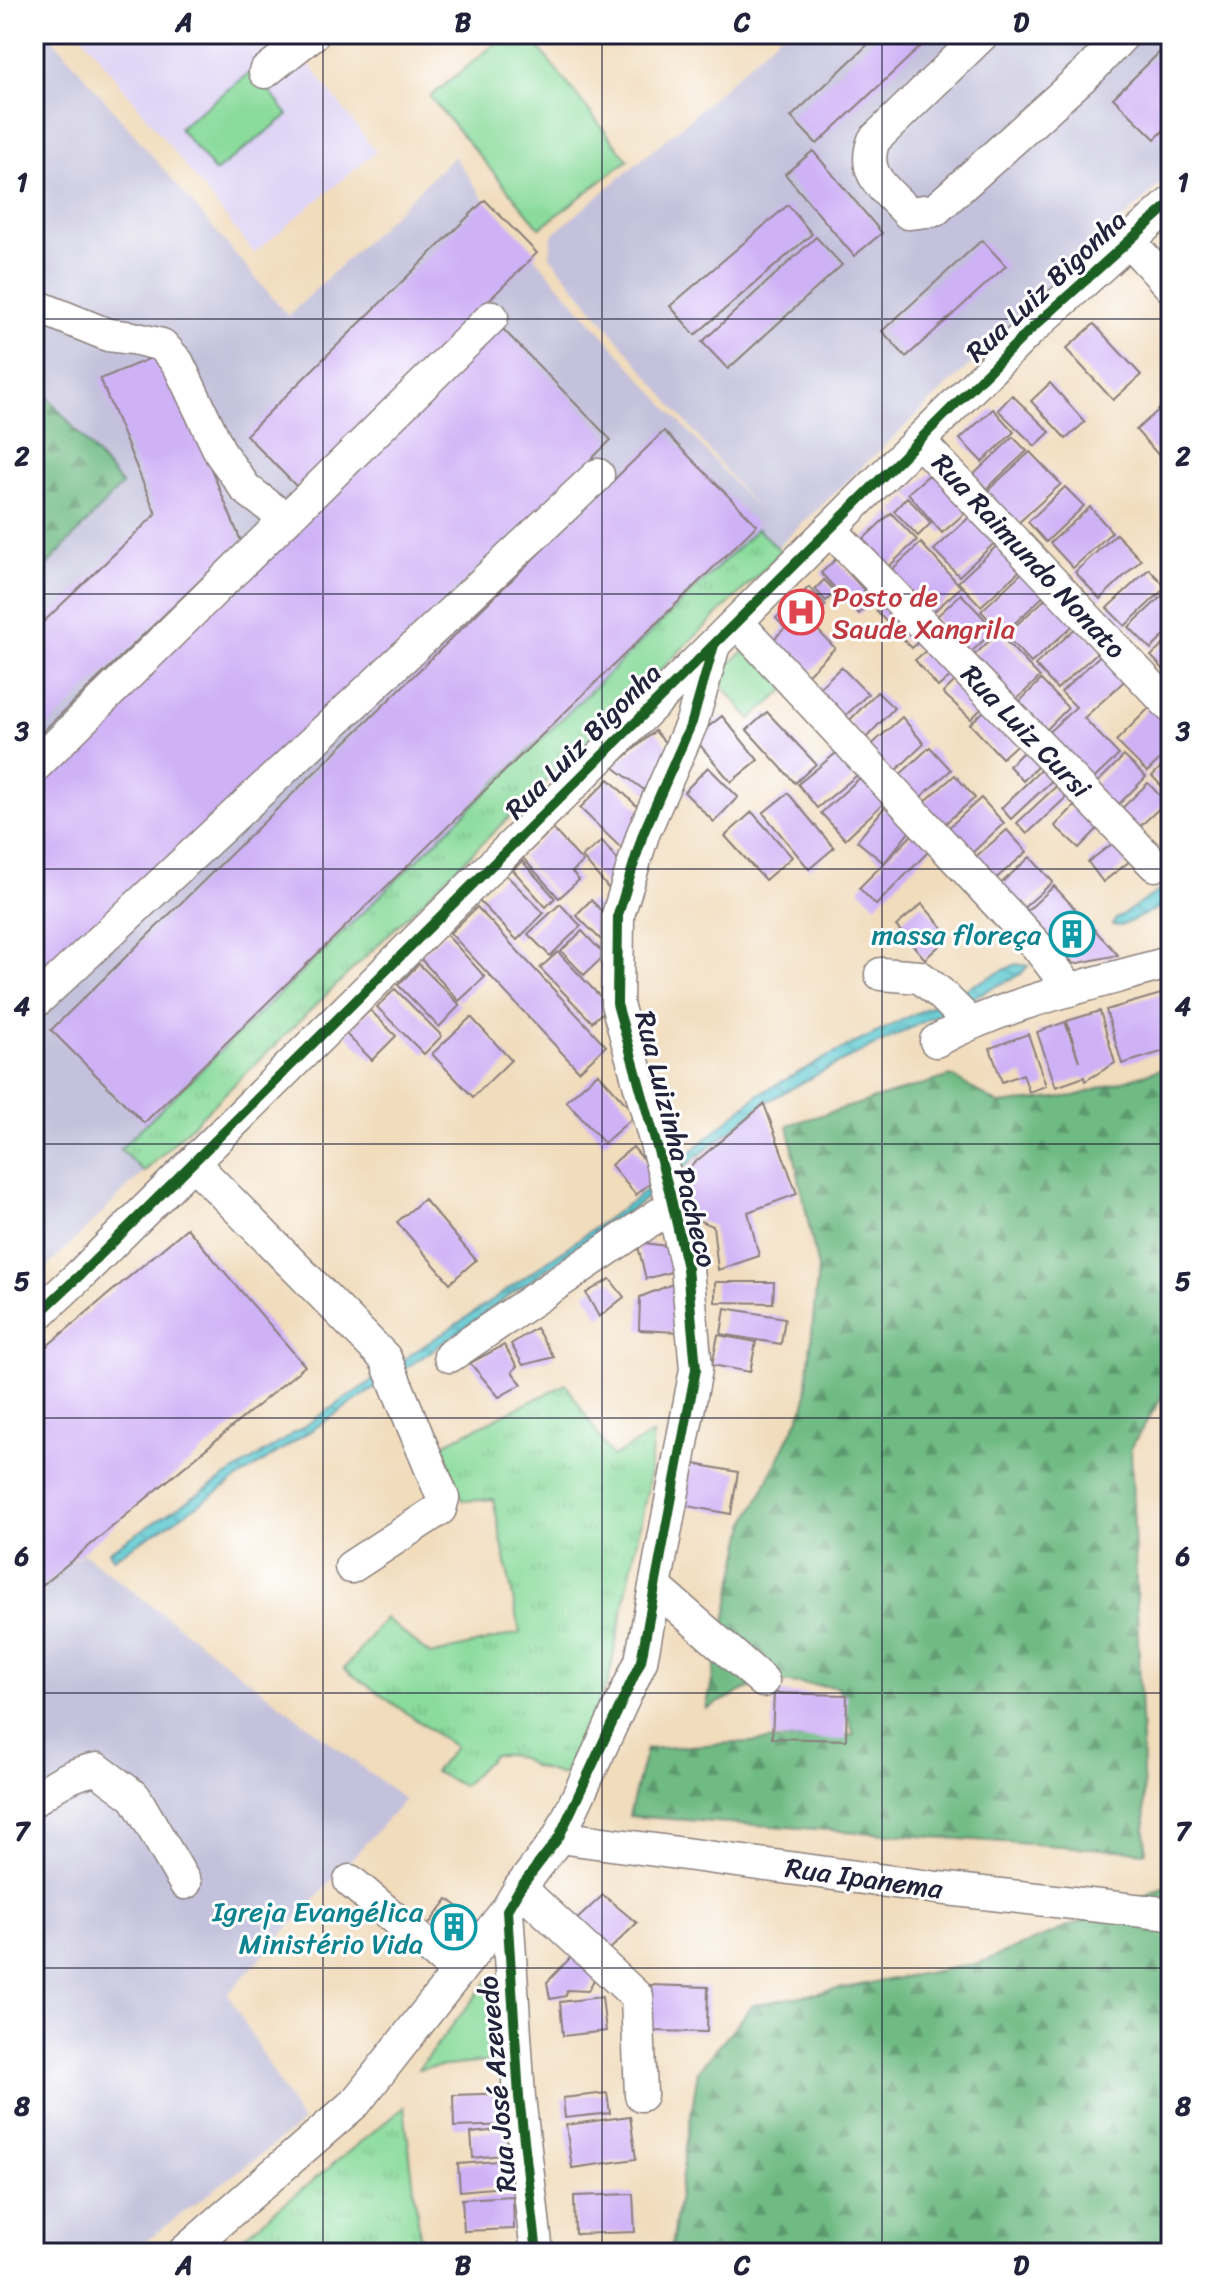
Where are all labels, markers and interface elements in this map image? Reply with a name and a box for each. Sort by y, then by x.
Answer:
text: A [174,0,193,45]
text: B [455,0,472,45]
text: C [733,0,751,45]
text: D [1013,0,1029,45]
text: 1 [16,159,28,205]
text: 1 [1177,159,1189,205]
street label: Rua Luiz Bigonha [954,197,1138,375]
text: 2 [13,433,30,479]
text: 2 [1174,433,1191,479]
street label: Rua Raimundo Nonato [920,441,1139,671]
place label: Posto de Saude Xangrila [832,572,1015,653]
hospital icon: Posto de Saude Xangrila [777,588,825,636]
street label: Rua Luiz Bigonha [492,650,674,832]
street label: Rua Luiz Cursi [949,652,1104,811]
text: 3 [14,708,30,754]
text: 3 [1175,708,1191,754]
place label: massa floreça [872,910,1042,959]
building icon: massa floreça [1048,910,1096,958]
text: 4 [14,983,30,1029]
text: 4 [1175,983,1191,1029]
street label: Rua Luizinha Pacheco [620,1005,732,1273]
text: 5 [14,1258,30,1304]
text: 5 [1175,1258,1191,1304]
text: 6 [14,1533,30,1579]
text: 6 [1175,1533,1191,1579]
text: 7 [15,1808,32,1854]
text: 7 [1176,1808,1193,1854]
street label: Rua Ipanema [782,1843,947,1913]
place label: Igreja Evangélica Ministério Vida [211,1887,424,1968]
building icon: Igreja Evangélica Ministério Vida [430,1903,478,1951]
street label: Rua José Azevedo [463,1974,531,2194]
text: 8 [13,2083,30,2129]
text: 8 [1174,2083,1191,2129]
text: A [174,2242,193,2287]
text: B [455,2242,472,2287]
text: C [733,2242,751,2287]
text: D [1013,2242,1029,2287]

